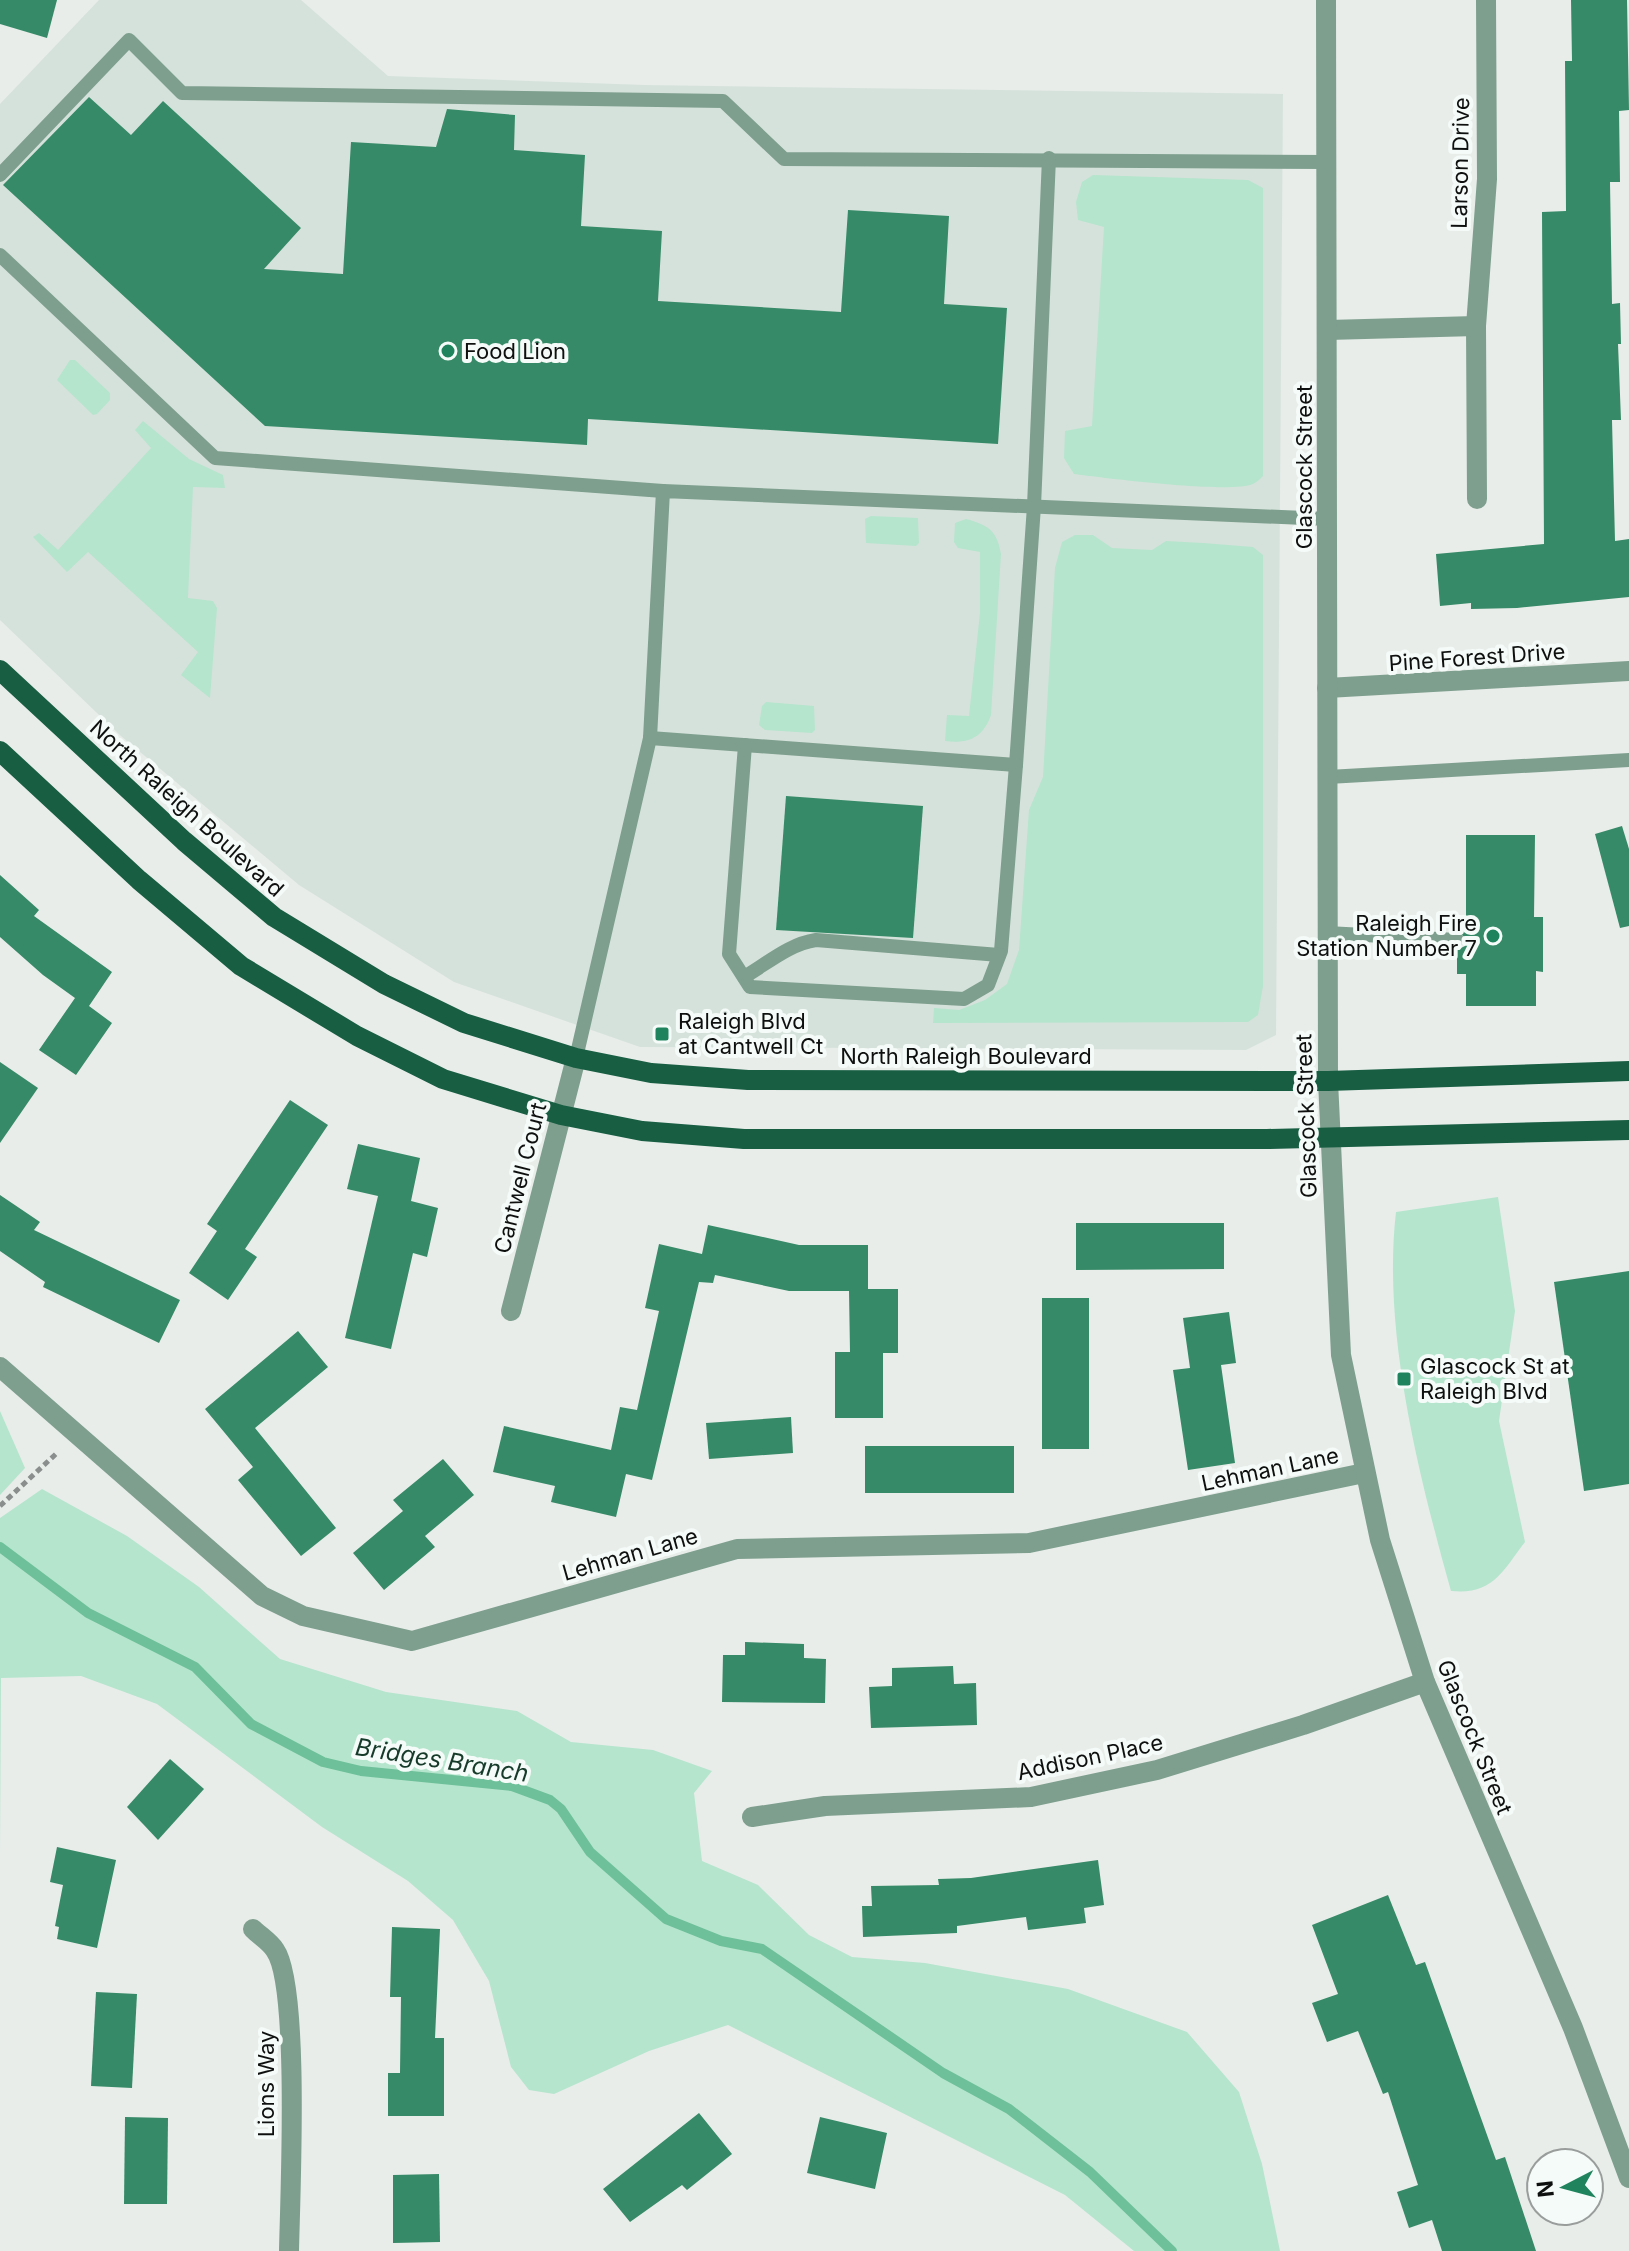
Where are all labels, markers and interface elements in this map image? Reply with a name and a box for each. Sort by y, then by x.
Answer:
street label: Larson Drive [1446,97,1474,229]
place label: Food Lion [464,338,566,364]
marker: Food Lion [439,342,457,360]
street label: Glascock Street [1291,385,1317,549]
street label: Pine Forest Drive [1388,638,1566,676]
street label: North Raleigh Boulevard [85,714,289,902]
place label: Raleigh Fire Station Number 7 [1296,910,1477,961]
marker: Raleigh Fire Station Number 7 [1484,927,1502,945]
place label: Raleigh Blvd at Cantwell Ct [678,1008,823,1059]
marker: Raleigh Blvd at Cantwell Ct [653,1025,671,1043]
street label: Glascock Street [1290,1033,1322,1199]
street label: North Raleigh Boulevard [840,1043,1092,1069]
street label: Cantwell Court [489,1100,551,1256]
place label: Glascock St at Raleigh Blvd [1420,1353,1569,1404]
marker: Glascock St at Raleigh Blvd [1395,1370,1413,1388]
street label: Lehman Lane [1199,1442,1341,1496]
street label: Lehman Lane [559,1522,701,1586]
street label: Glascock Street [1432,1656,1518,1818]
street label: Addison Place [1015,1729,1165,1785]
water label: Bridges Branch [353,1732,531,1788]
street label: Lions Way [253,2031,279,2137]
north arrow [1525,2147,1605,2227]
text: N [1531,2179,1559,2199]

